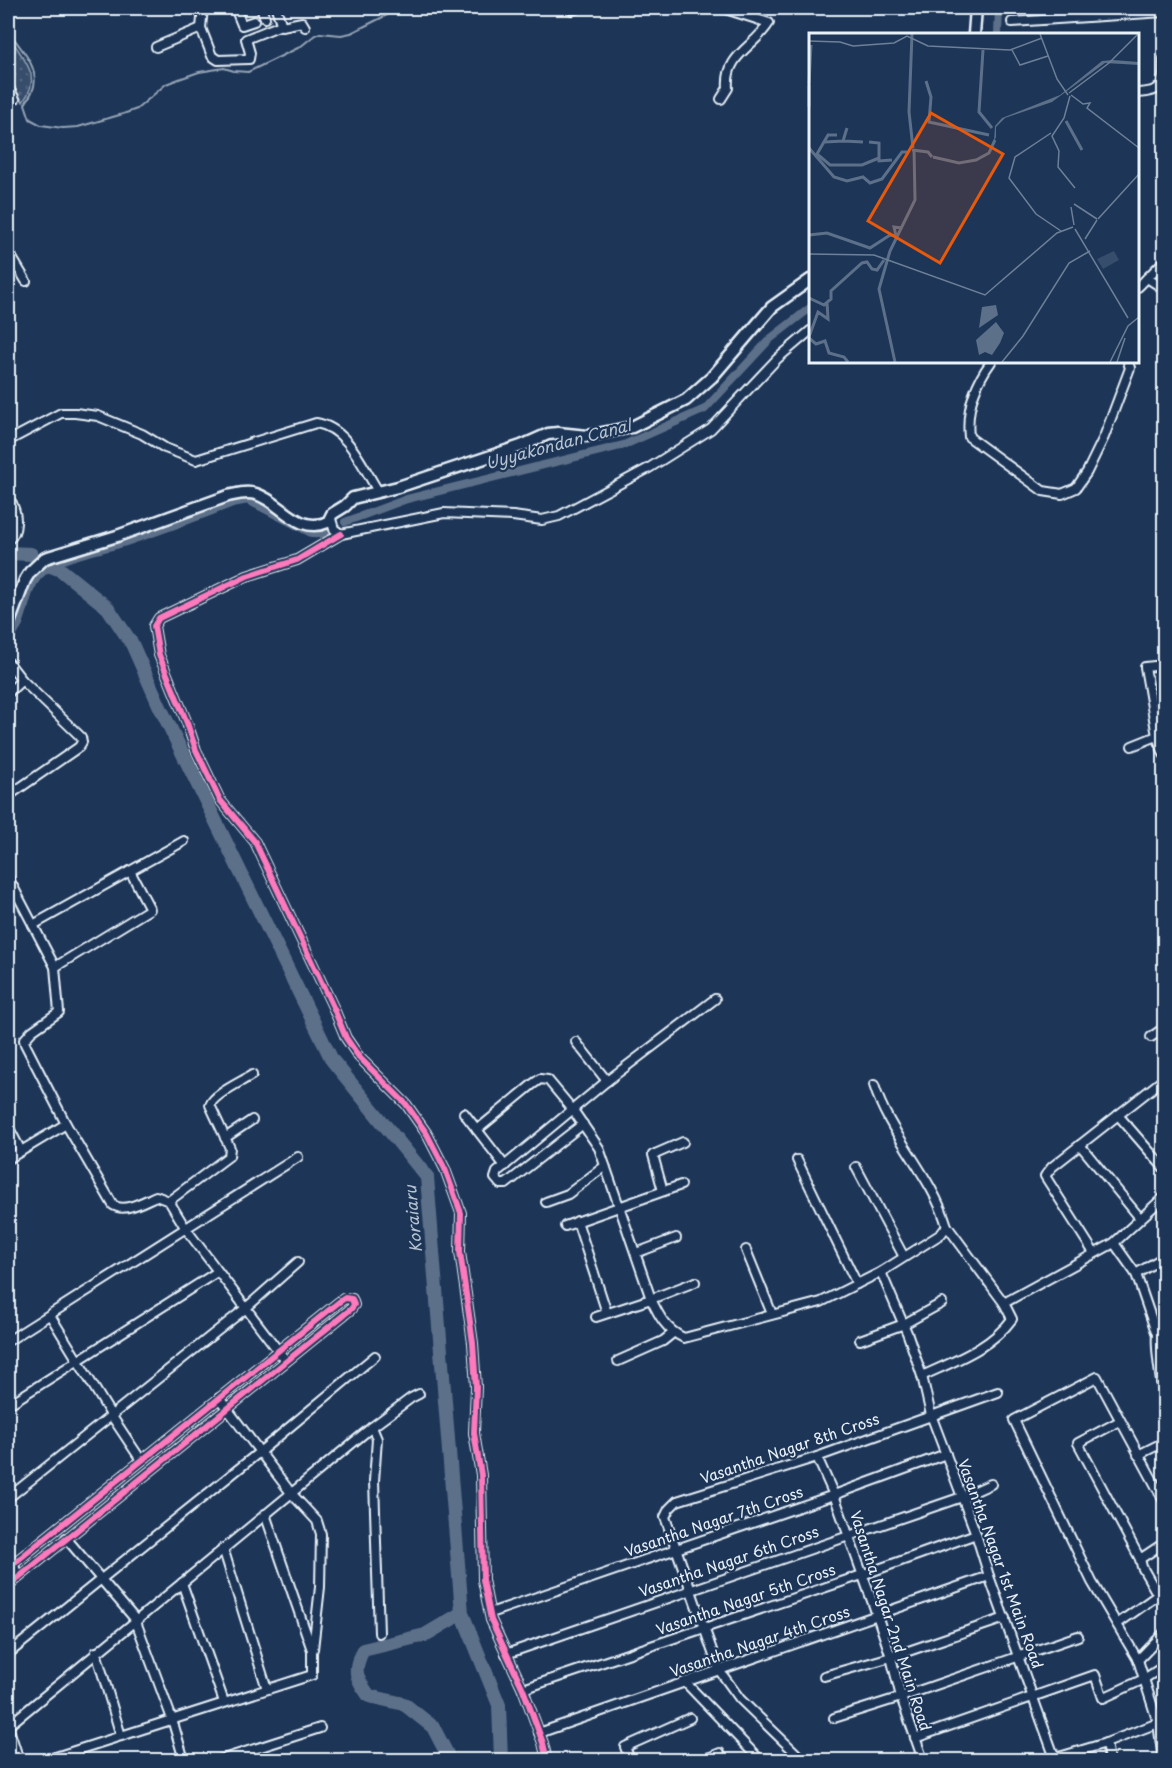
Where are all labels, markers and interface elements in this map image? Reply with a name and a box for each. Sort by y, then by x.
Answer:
inset map [809,33,1139,363]
water label: Uyyakondan Canal [482,411,636,474]
water label: Koraiaru [397,1183,427,1254]
street label: Vasantha Nagar 8th Cross [697,1406,882,1489]
street label: Vasantha Nagar 1st Main Road [953,1455,1050,1672]
street label: Vasantha Nagar 7th Cross [621,1479,806,1562]
street label: Vasantha Nagar 2nd Main Road [845,1507,938,1734]
street label: Vasantha Nagar 6th Cross [635,1519,822,1602]
street label: Vasantha Nagar 5th Cross [653,1557,838,1640]
street label: Vasantha Nagar 4th Cross [666,1599,853,1682]

